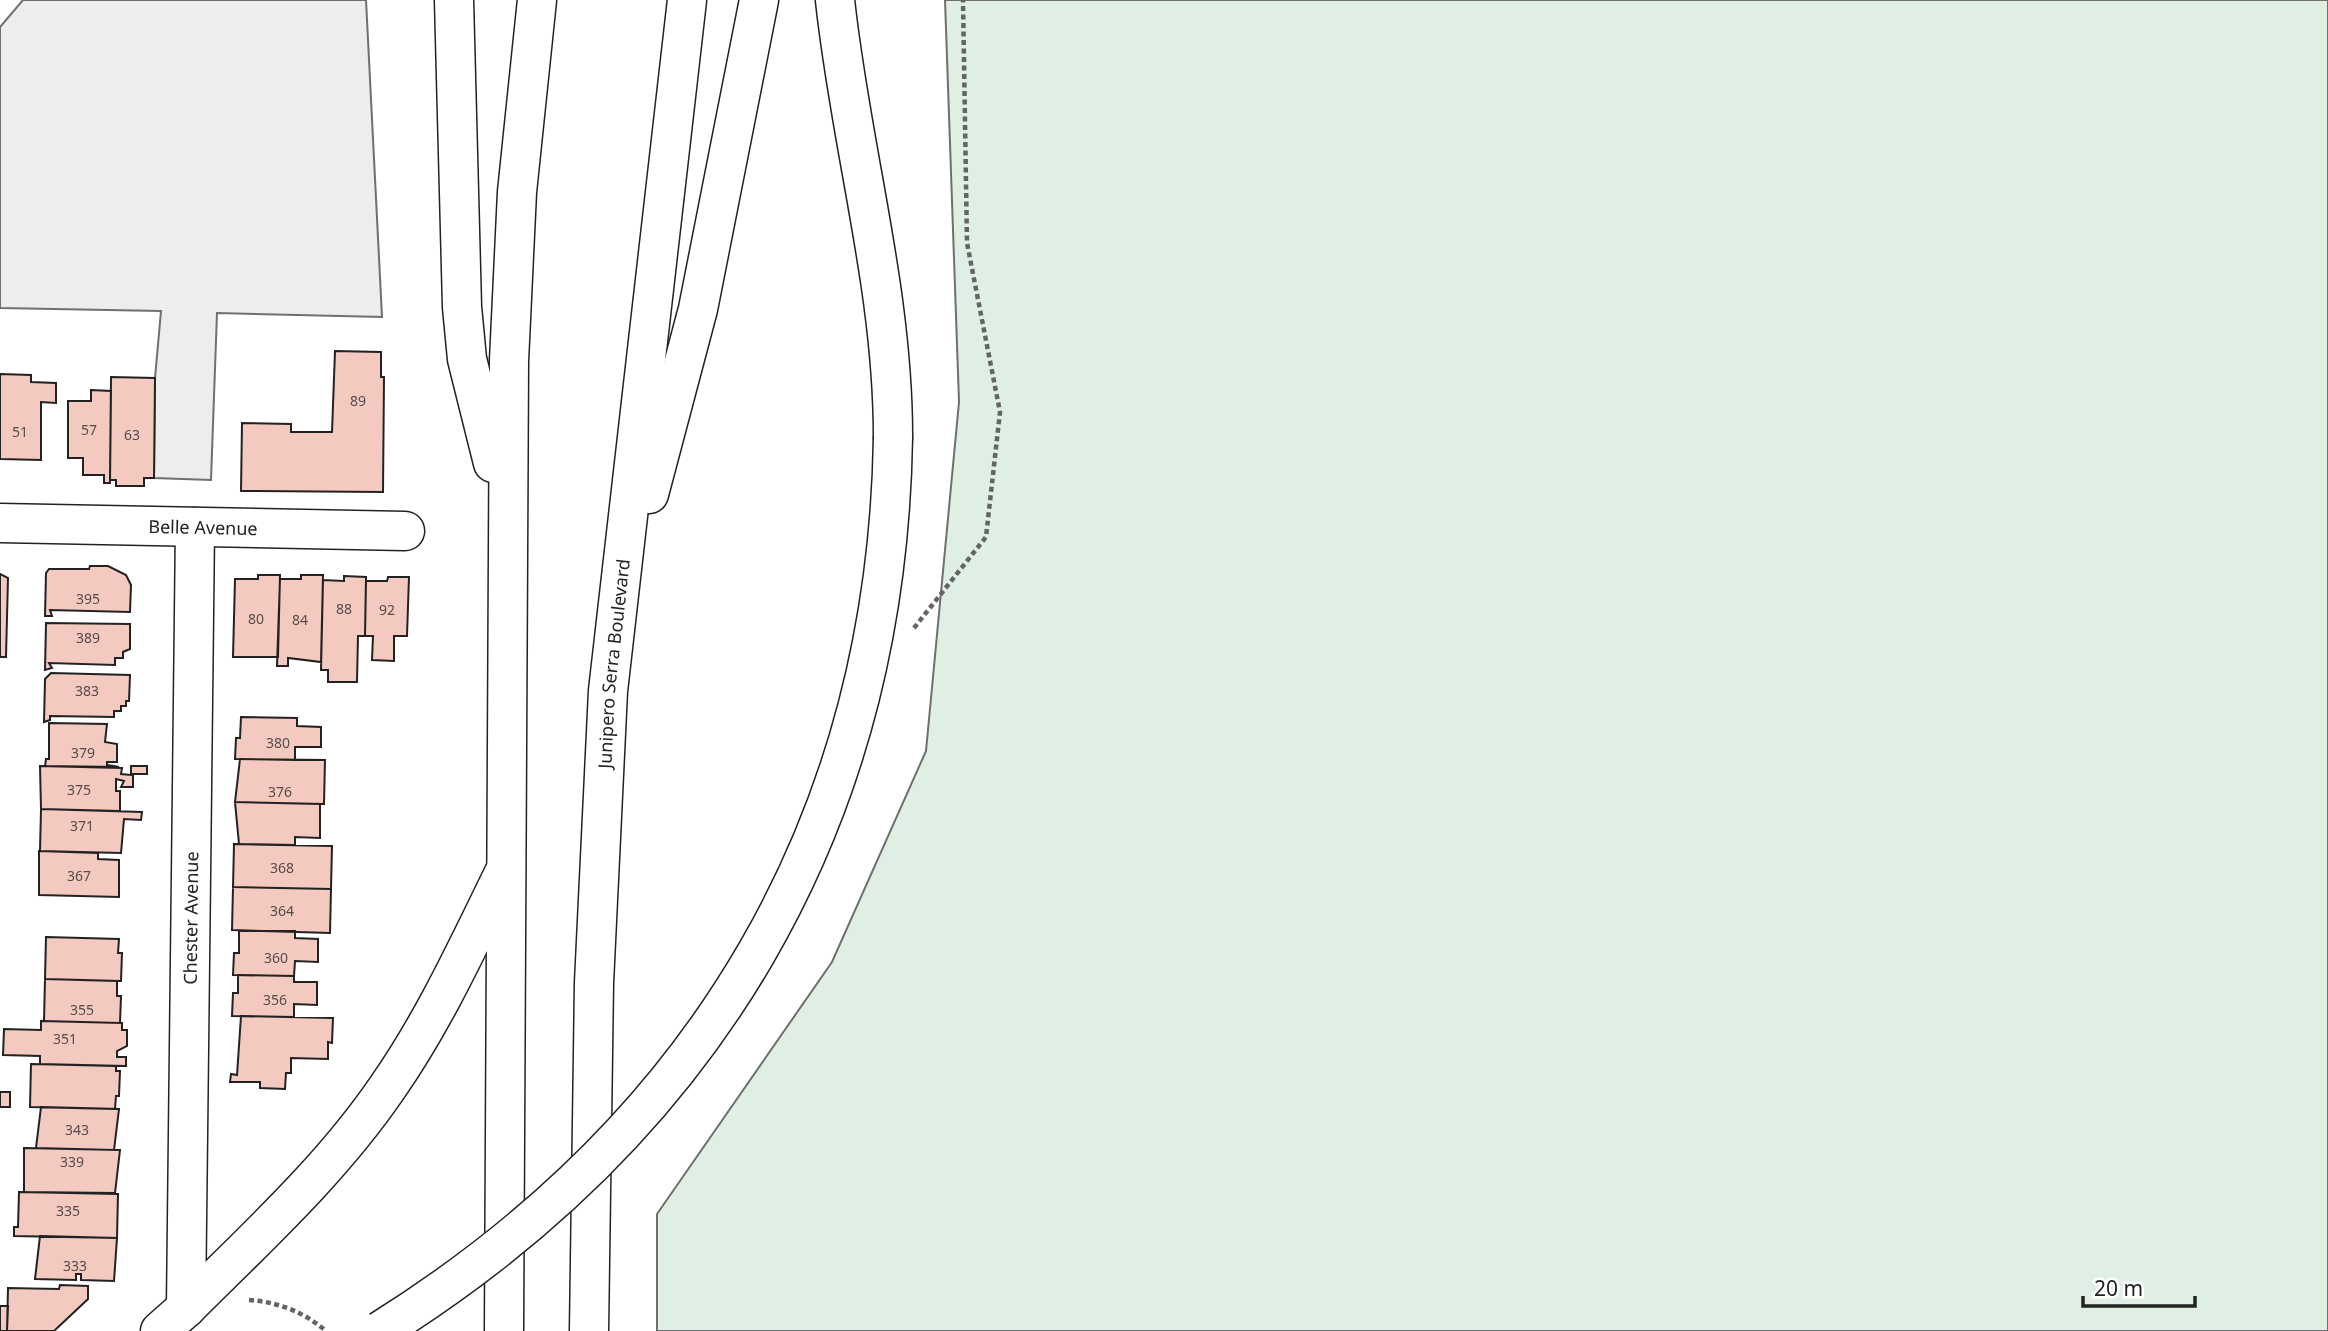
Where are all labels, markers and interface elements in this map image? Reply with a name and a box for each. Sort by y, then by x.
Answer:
house number: 89 [350,391,366,410]
house number: 57 [81,420,97,439]
house number: 51 [12,422,28,441]
house number: 63 [124,425,140,444]
street label: Belle Avenue [148,514,258,540]
street label: Junipero Serra Boulevard [592,558,635,771]
house number: 395 [76,589,100,608]
house number: 88 [336,599,352,618]
house number: 92 [379,600,395,619]
house number: 80 [248,609,264,628]
house number: 84 [292,610,308,629]
house number: 389 [76,628,100,647]
house number: 383 [75,681,99,700]
house number: 380 [266,733,290,752]
house number: 379 [71,743,95,762]
house number: 375 [67,780,91,799]
house number: 376 [268,782,292,801]
house number: 371 [70,816,94,835]
street label: Chester Avenue [178,851,203,985]
house number: 368 [270,858,294,877]
house number: 367 [67,866,91,885]
house number: 364 [270,901,294,920]
house number: 360 [264,948,288,967]
house number: 356 [263,990,287,1009]
house number: 355 [70,1000,94,1019]
house number: 351 [53,1029,77,1048]
house number: 343 [65,1120,89,1139]
house number: 339 [60,1152,84,1171]
house number: 335 [56,1201,80,1220]
house number: 333 [63,1256,87,1275]
scale bar [2083,1264,2195,1308]
text: 20 m [2094,1274,2143,1302]

